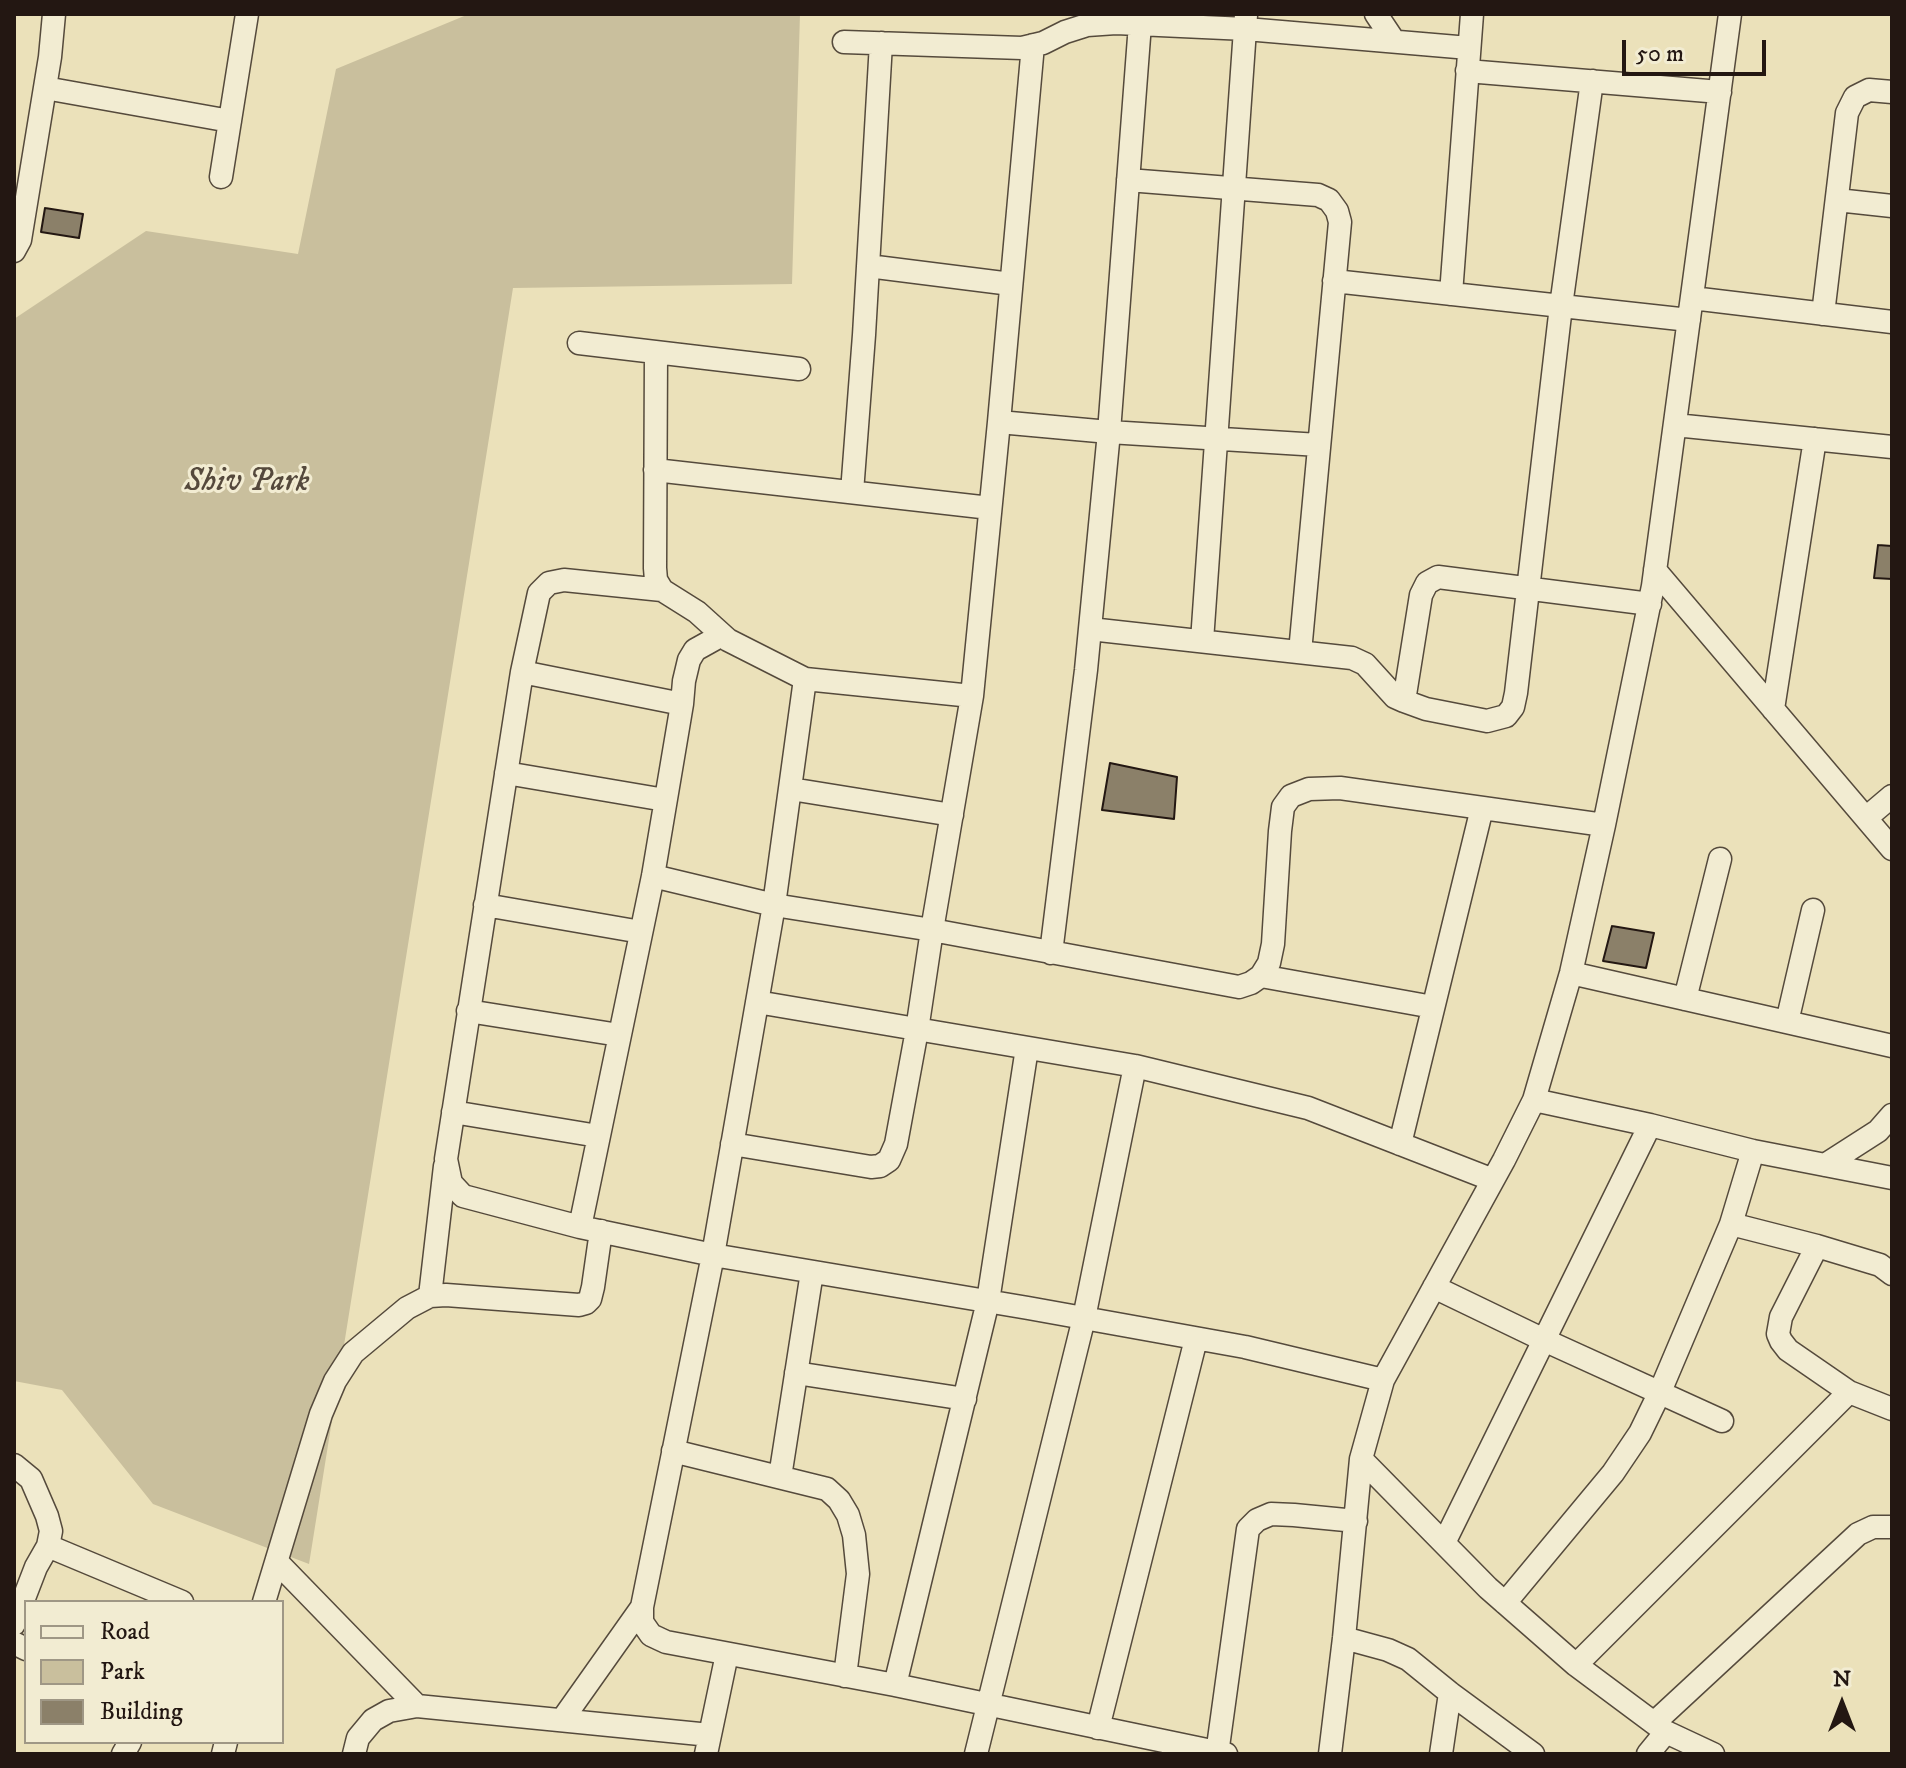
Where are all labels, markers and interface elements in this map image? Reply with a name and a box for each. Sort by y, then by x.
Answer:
scale bar [1626,24,1770,74]
text: 50 m [1636,39,1684,69]
park label: Shiv Park [185,464,309,502]
legend [24,1600,284,1744]
text: Road [100,1617,150,1647]
text: Park [100,1657,145,1687]
north arrow [1802,1664,1882,1744]
text: N [1833,1666,1851,1693]
text: Building [100,1697,183,1727]

